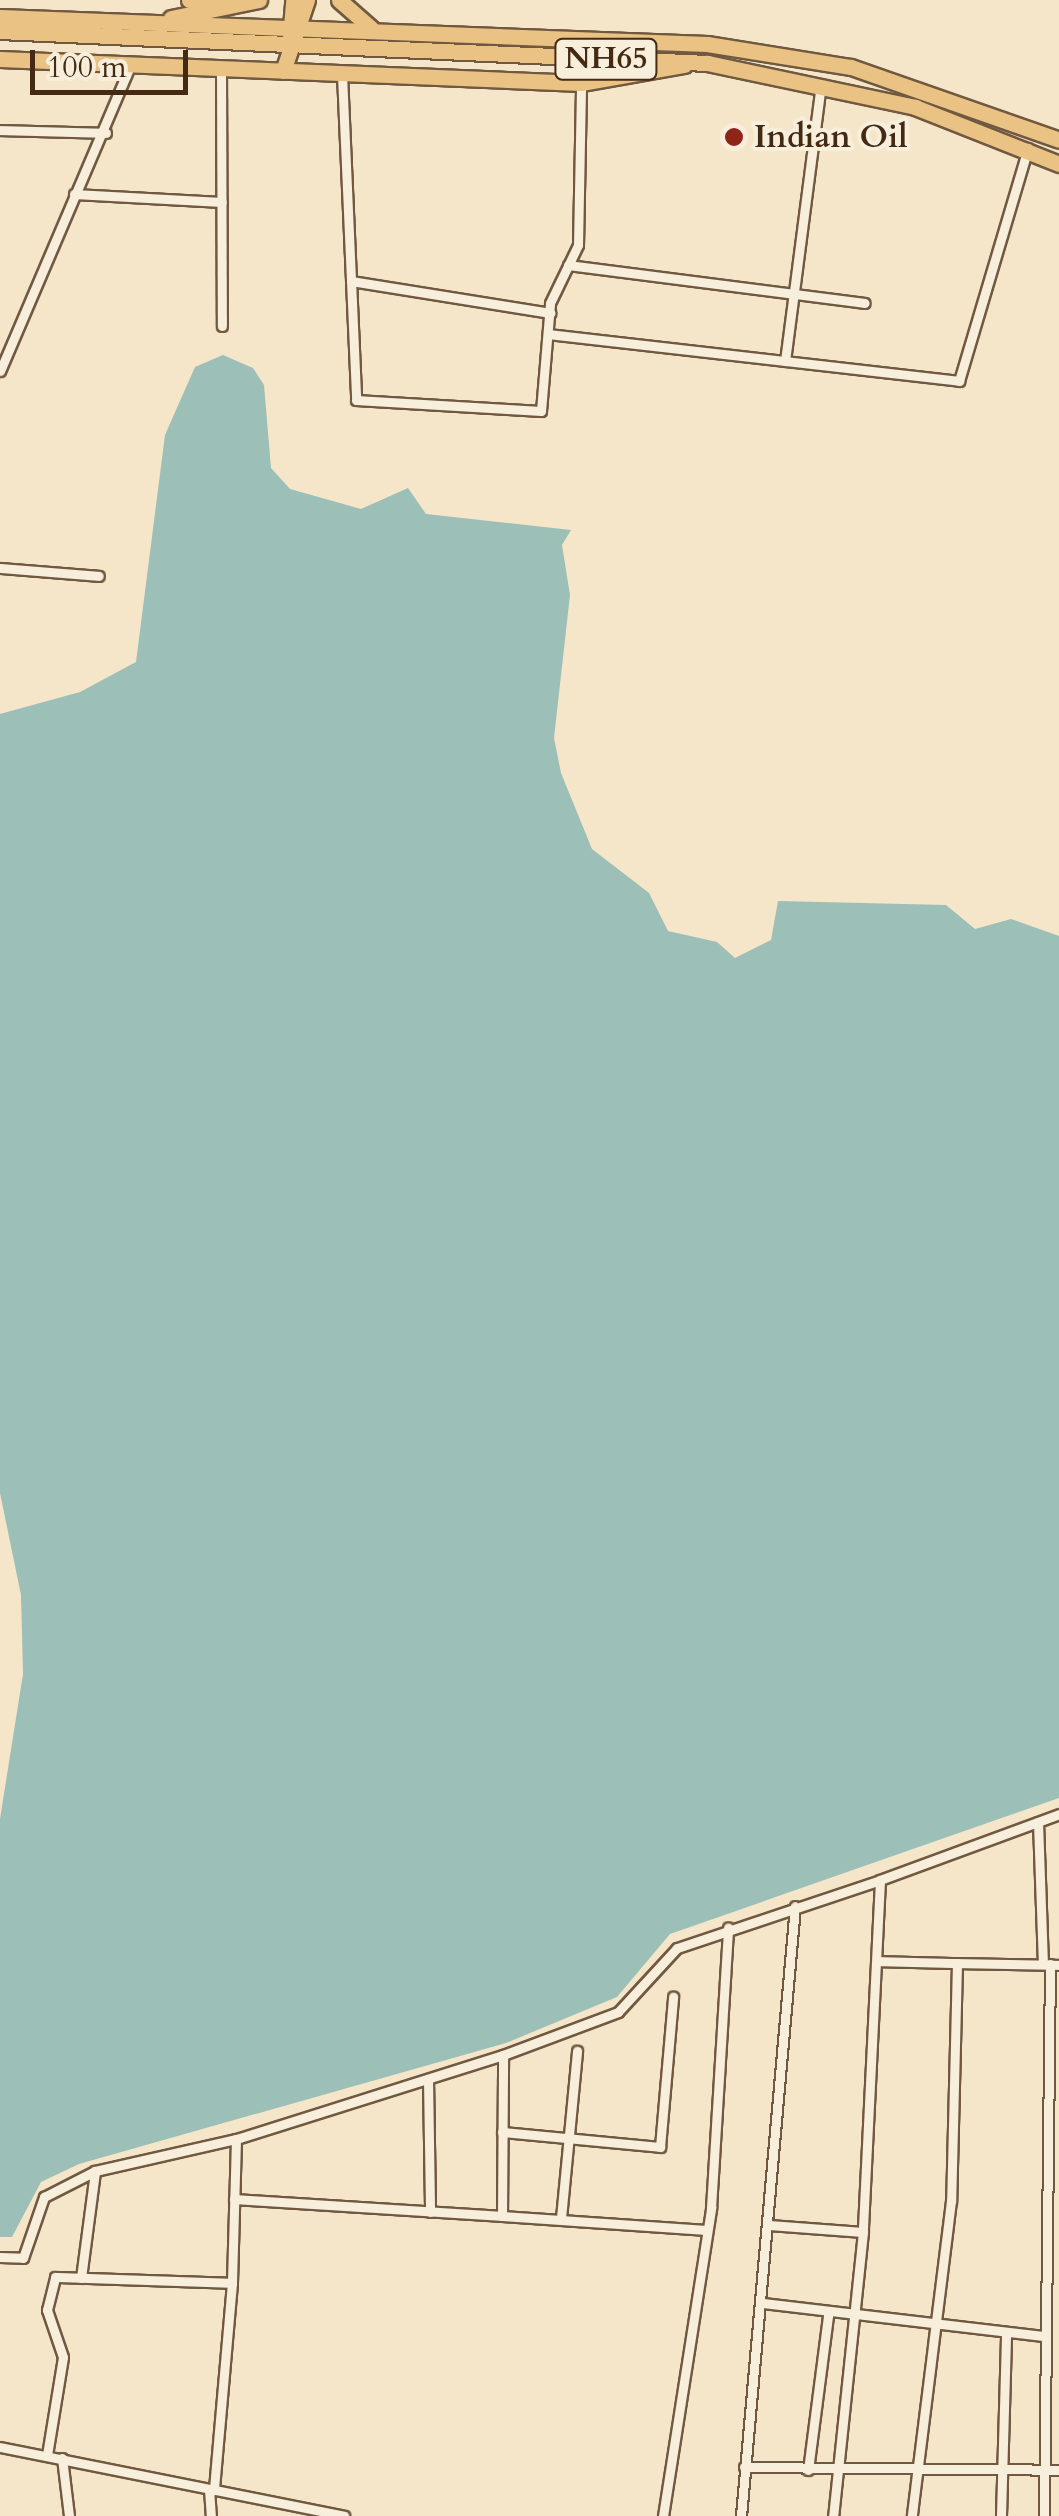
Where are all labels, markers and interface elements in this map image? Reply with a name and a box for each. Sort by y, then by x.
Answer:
scale bar [35,30,192,92]
road number: NH65 [554,34,658,84]
text: 100 m [47,47,127,88]
place label: Indian Oil [754,118,907,156]
marker: Indian Oil [723,126,745,148]

